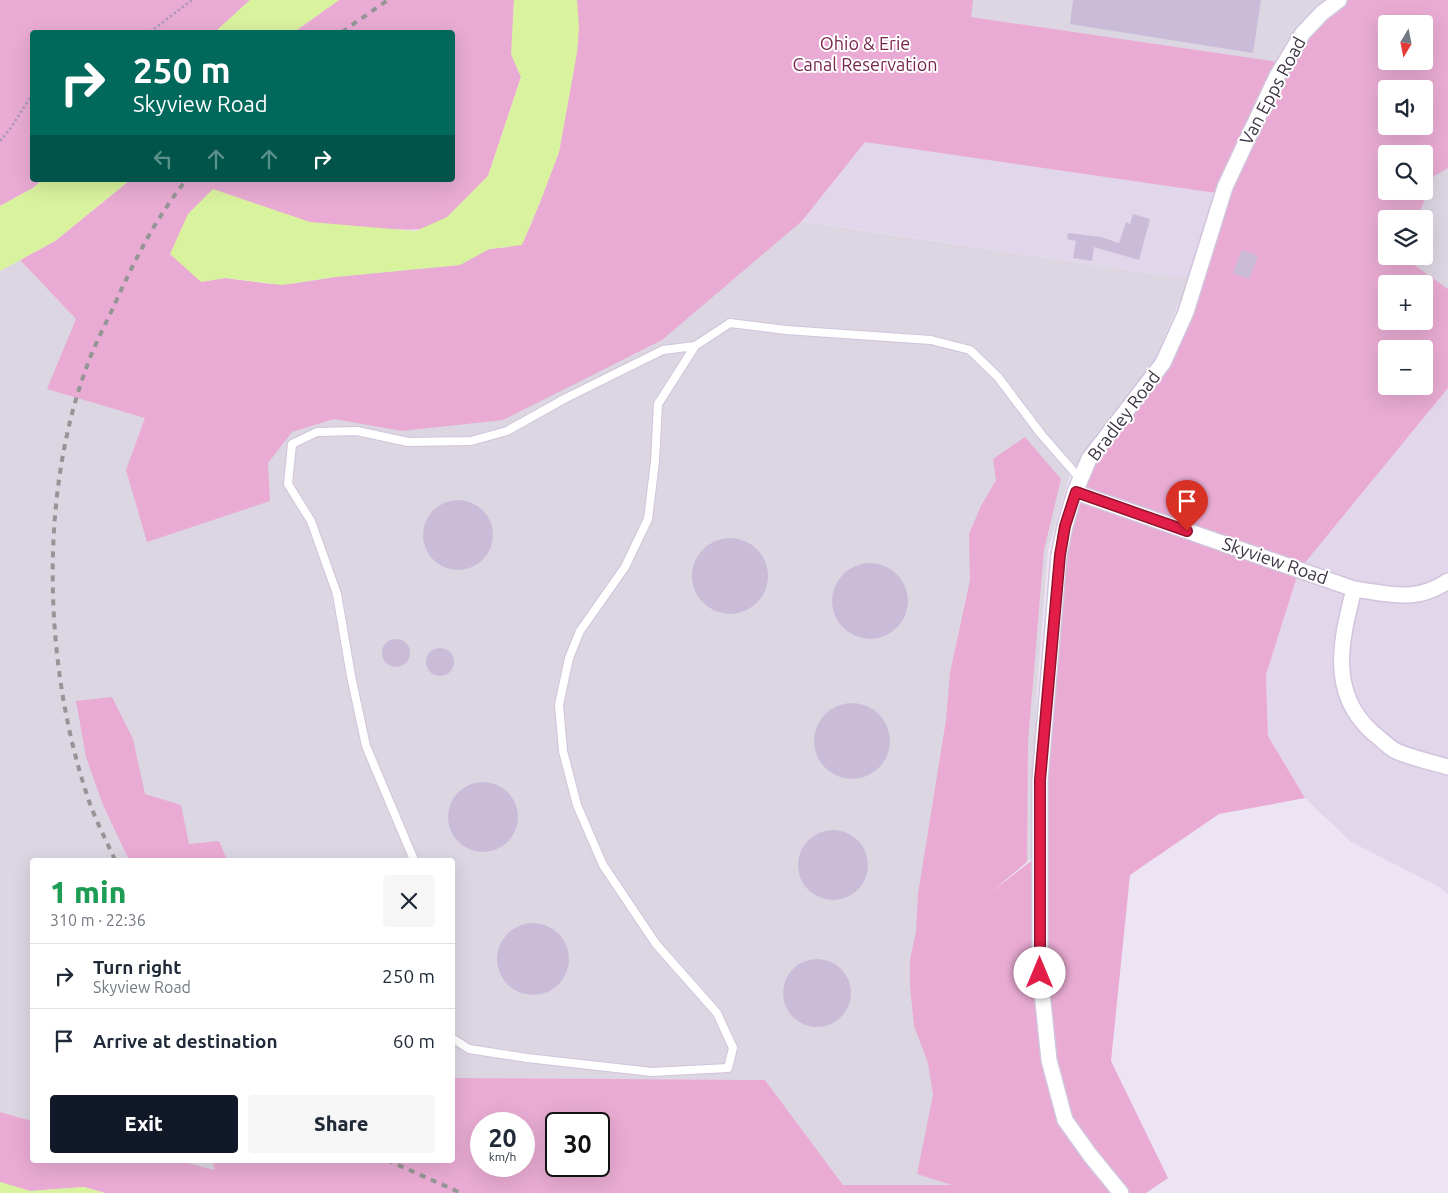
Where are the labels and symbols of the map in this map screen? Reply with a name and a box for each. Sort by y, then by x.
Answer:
north arrow [1378,15,1432,70]
park label: Ohio & Erie Canal Reservation [792,33,938,74]
street label: Van Epps Road [1235,33,1309,148]
street label: Bradley Road [1083,367,1163,464]
pin [1166,480,1208,531]
street label: Skyview Road [1220,533,1331,587]
position arrow [1013,946,1065,998]
speed limit sign: 30 [545,1112,610,1177]

